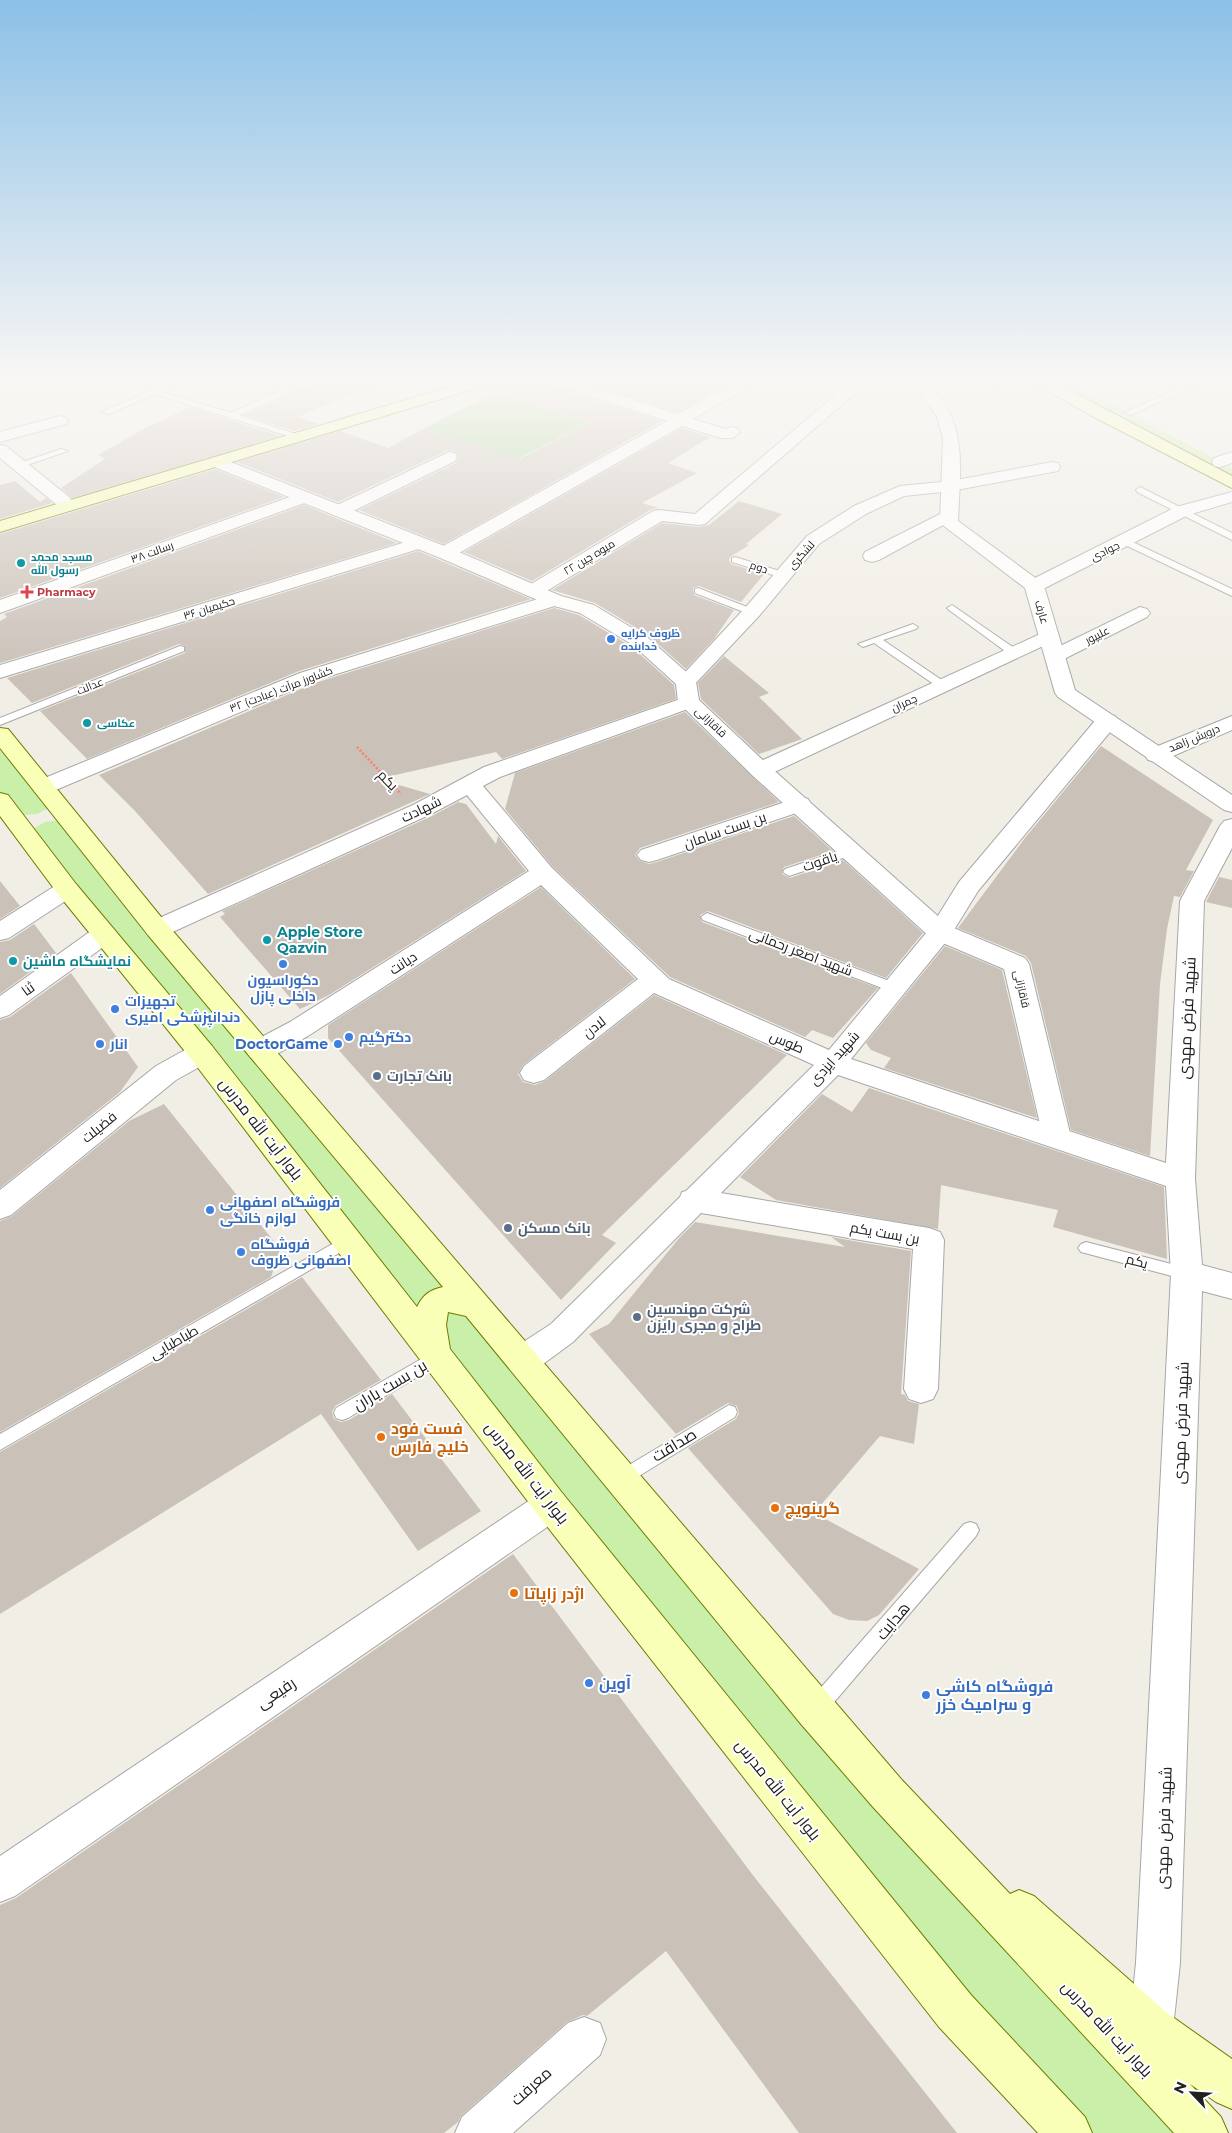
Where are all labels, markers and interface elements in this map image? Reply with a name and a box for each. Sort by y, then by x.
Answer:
street label: ۲۲ میوه چین [561,536,617,578]
street label: ۳۸ رسالت [129,538,175,566]
street label: لشگری [785,538,817,572]
street label: جوادی [1088,538,1122,564]
place label: مسجد محمد رسول الله [31,550,93,578]
marker: مسجد محمد رسول الله [15,557,27,569]
street label: دوم [748,558,770,577]
place label: Pharmacy [37,585,96,599]
marker: Pharmacy [21,586,33,598]
street label: ۳۶ حکیمیان [181,594,237,622]
street label: عارف [1032,599,1052,625]
street label: علیپور [1082,623,1112,648]
place label: ظروف کرایه خدابنده [621,626,680,653]
marker: ظروف کرایه خدابنده [605,633,617,645]
street label: ۳۲ کشاورز مرآت (عبادت) [227,663,335,715]
street label: عدالت [75,674,105,698]
street label: چمران [889,691,919,715]
street label: قاقازانی [692,704,730,740]
place label: عکاسی [97,716,135,730]
marker: عکاسی [81,717,93,729]
street label: درویش زاهد [1166,721,1222,755]
street label: یکم [373,766,402,795]
street label: شهادت [398,792,444,826]
street label: بن بست سامان [681,807,769,853]
street label: یاقوت [800,847,840,875]
place label: Apple Store Qazvin [276,923,363,957]
street label: شهید اصغر رحمانی [747,924,855,980]
marker: Apple Store Qazvin [261,934,273,946]
street label: دیانت [386,947,420,979]
place label: نمایشگاه ماشین [23,952,131,970]
marker: نمایشگاه ماشین [7,955,19,967]
street label: شهید فرض مهدی [1174,956,1201,1080]
marker: دکوراسیون داخلی پازل [277,958,289,970]
street label: قاقازانی [1011,969,1033,1009]
place label: دکوراسیون داخلی پازل [248,971,318,1007]
street label: ثنا [18,978,38,1000]
place label: تجهیزات دندانپزشکی امیری [125,992,240,1028]
marker: تجهیزات دندانپزشکی امیری [109,1003,121,1015]
street label: لادن [579,1012,609,1042]
street label: طوس [767,1027,807,1057]
street label: شهید ایزدی [805,1027,863,1089]
place label: دکترگیم [359,1028,411,1047]
marker: دکترگیم [343,1031,355,1043]
place label: انار [109,1035,128,1053]
place label: DoctorGame [235,1035,328,1053]
marker: انار [94,1038,106,1050]
marker: DoctorGame [332,1038,344,1050]
place label: بانک تجارت [387,1067,452,1085]
marker: بانک تجارت [371,1070,383,1082]
street label: بلوار آیت الله مدرس [214,1073,308,1185]
street label: فضیلت [78,1107,120,1147]
place label: فروشگاه اصفهانی لوازم خانگی [220,1193,340,1228]
marker: فروشگاه اصفهانی لوازم خانگی [204,1204,216,1216]
street label: بن بست یکم [849,1218,921,1249]
place label: بانک مسکن [518,1219,591,1237]
marker: بانک مسکن [502,1222,514,1234]
place label: فروشگاه اصفهانی ظروف [251,1235,351,1269]
marker: فروشگاه اصفهانی ظروف [235,1246,247,1258]
street label: یکم [1124,1249,1150,1274]
place label: شرکت مهندسین طراح و مجری رایزن [647,1300,761,1335]
marker: شرکت مهندسین طراح و مجری رایزن [631,1311,643,1323]
street label: طباطبایی [146,1321,202,1363]
street label: بن بست یاران [349,1355,431,1415]
street label: شهید فرض مهدی [1169,1361,1194,1485]
street label: بلوار آیت الله مدرس [480,1417,574,1529]
place label: فست فود خلیج فارس [391,1419,469,1457]
street label: صداقت [648,1424,700,1466]
marker: فست فود خلیج فارس [375,1431,387,1443]
place label: گرینویچ [785,1499,840,1519]
marker: گرینویچ [769,1502,781,1514]
place label: اژدر زاپاتا [524,1584,584,1605]
marker: اژدر زاپاتا [508,1587,520,1599]
street label: هدایت [872,1598,914,1644]
street label: رفیعی [253,1673,300,1714]
place label: آوین [599,1674,631,1693]
marker: آوین [583,1677,595,1689]
place label: فروشگاه کاشی و سرامیک خزر [935,1677,1053,1714]
marker: فروشگاه کاشی و سرامیک خزر [920,1689,932,1701]
street label: بلوار آیت الله مدرس [731,1735,825,1845]
street label: شهید فرض مهدی [1152,1766,1177,1890]
street label: بلوار آیت الله مدرس [1057,1976,1157,2082]
street label: معرفت [507,2063,555,2109]
north arrow [1167,2068,1217,2118]
text: N [1170,2079,1191,2096]

